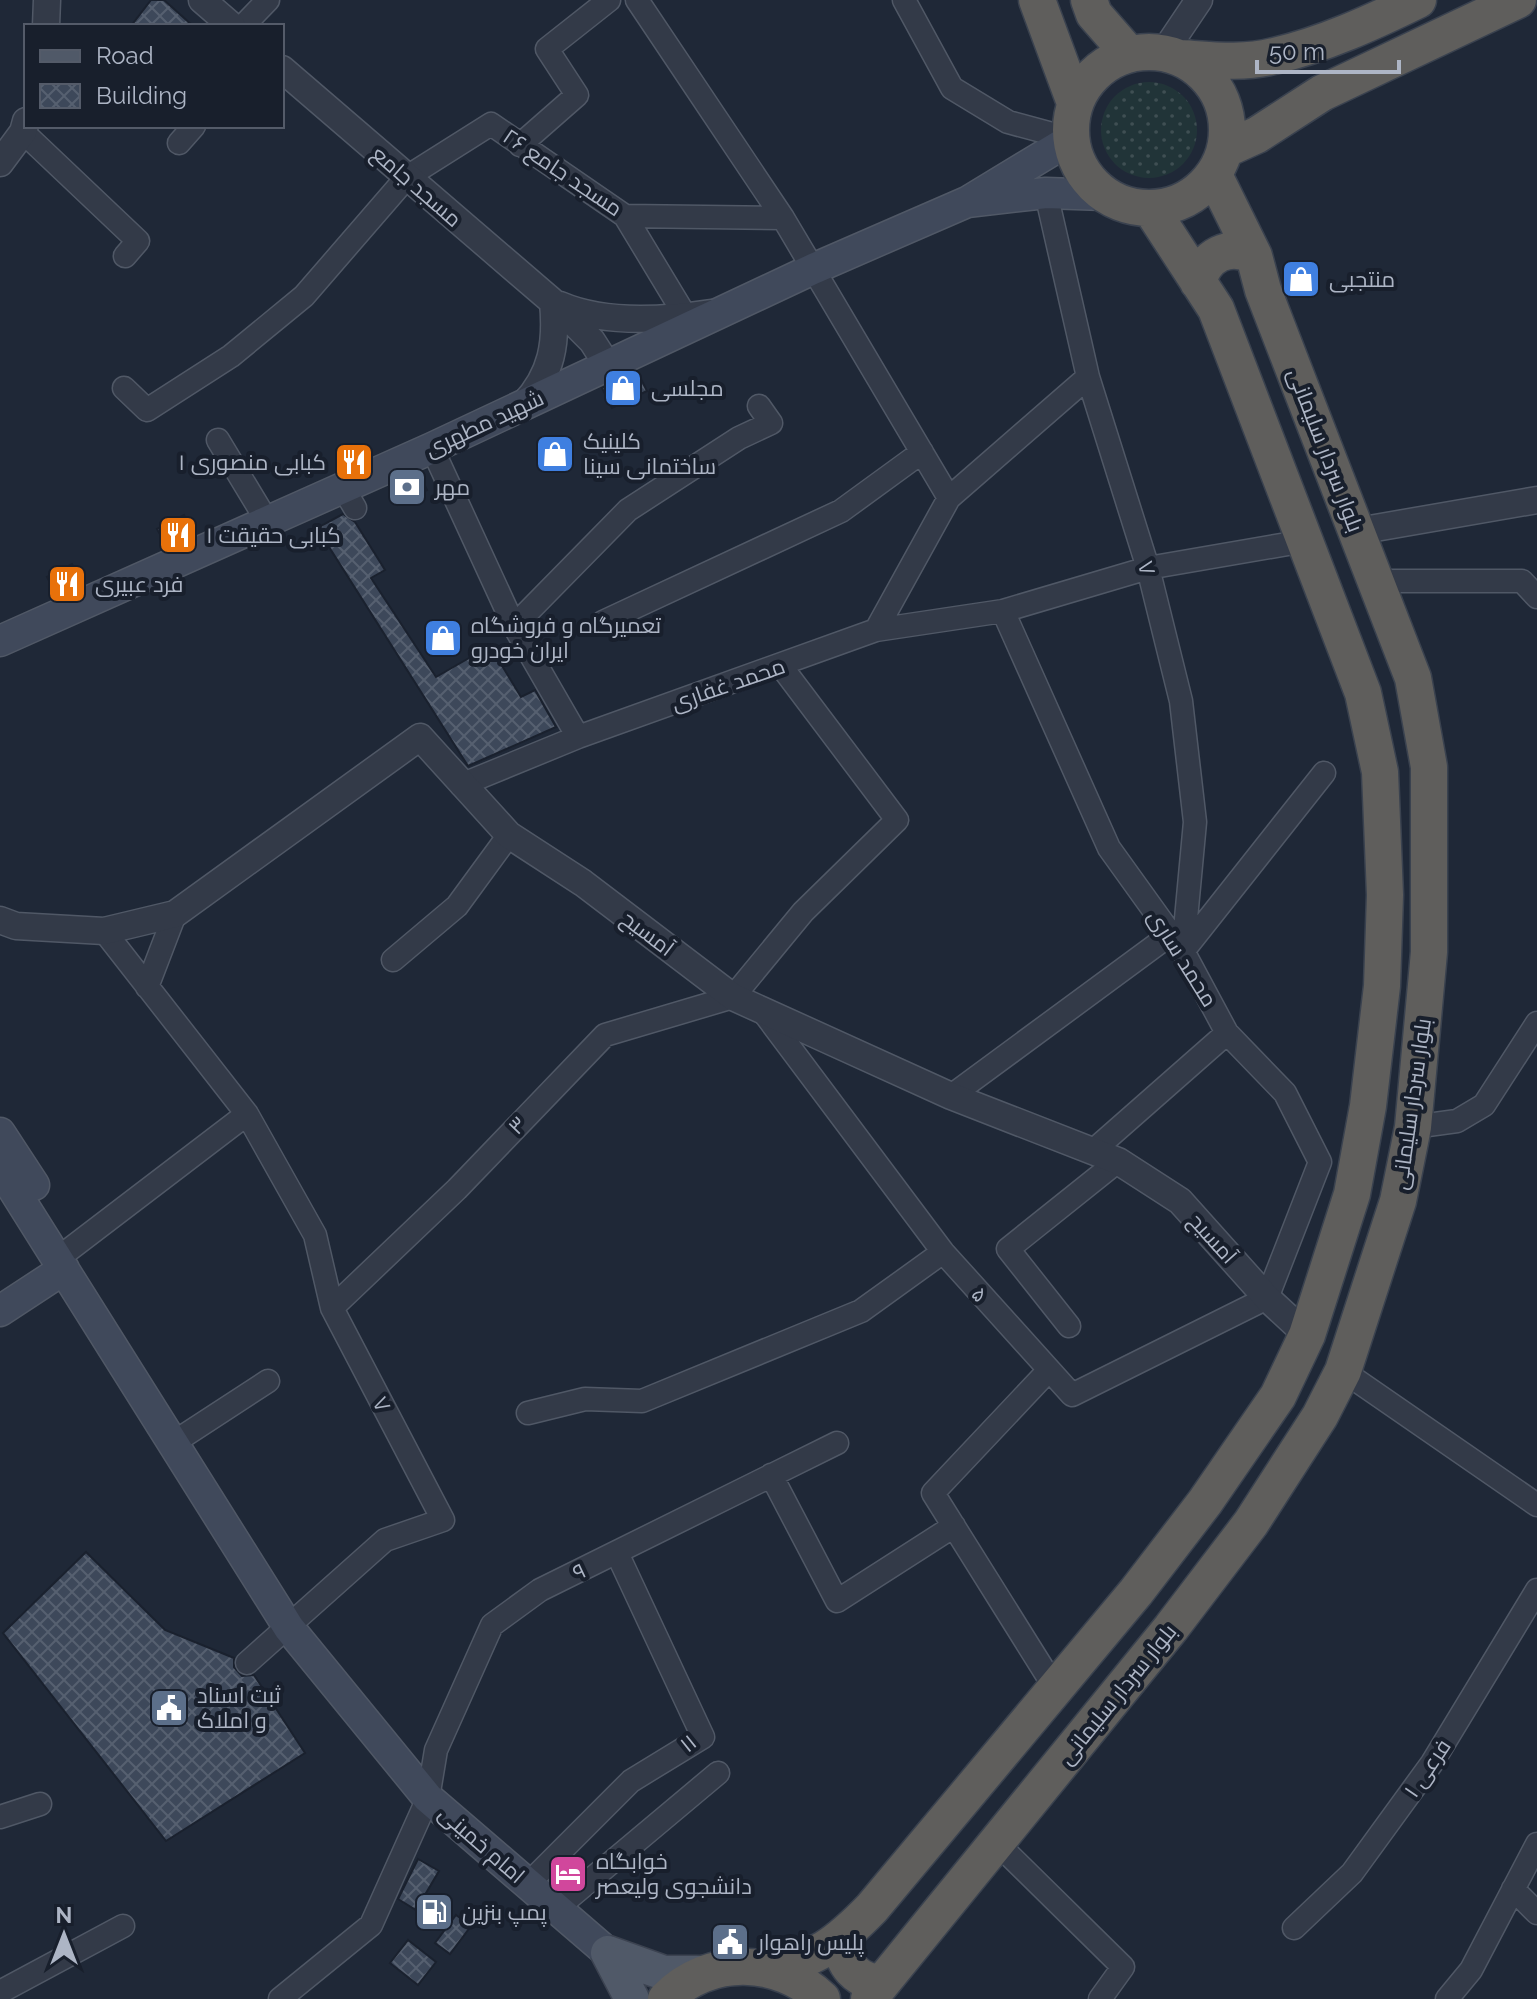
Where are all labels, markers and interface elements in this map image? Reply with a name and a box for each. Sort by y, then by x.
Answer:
legend [24,24,284,128]
scale bar [1257,24,1399,74]
text: 50 m [1269,37,1325,66]
text: Road [96,41,154,70]
text: Building [96,81,187,110]
street label: ۲۶ مسجد جامع [497,123,628,223]
street label: مسجد جامع [365,140,467,234]
shop icon: منتجبی [1280,258,1322,300]
place label: منتجبی [1329,266,1395,293]
street label: بلوار سردار سلیمانی [1282,365,1369,536]
shop icon: مجلسی [602,367,644,409]
place label: مجلسی [651,375,724,402]
street label: شهید مطهری [421,384,548,463]
place label: کلینیک ساختمانی سینا [583,428,716,480]
shop icon: کلینیک ساختمانی سینا [534,433,576,475]
restaurant icon: کبابی منصوری ۱ [333,441,375,483]
place label: کبابی منصوری ۱ [178,449,326,476]
bank icon: مهر [386,466,428,508]
place label: مهر [433,474,470,501]
restaurant icon: کبابی حقیقت ۱ [157,514,199,556]
place label: کبابی حقیقت ۱ [206,522,341,549]
street label: ۷ [1133,558,1161,578]
restaurant icon: فرد عبیری [46,563,88,605]
place label: فرد عبیری [95,571,183,597]
place label: تعمیرگاه و فروشگاه ایران خودرو [471,612,661,663]
shop icon: تعمیرگاه و فروشگاه ایران خودرو [422,617,464,659]
street label: محمد غفاری [668,652,788,716]
street label: آمسیح [615,905,680,963]
street label: محمد ساری [1143,905,1223,1011]
street label: بلوار سردار سلیمانی [1386,1016,1437,1192]
street label: ۳ [502,1111,532,1139]
street label: آمسیح [1182,1207,1243,1270]
street label: ۵ [966,1281,994,1307]
street label: ۷ [367,1392,397,1416]
street label: ۹ [568,1557,590,1585]
street label: بلوار سردار سلیمانی [1052,1619,1182,1770]
place label: ثبت اسناد و املاک [197,1682,281,1733]
public building icon: ثبت اسناد و املاک [148,1687,190,1729]
street label: ۱۱ [675,1729,701,1757]
street label: فرعی ۱ [1398,1734,1457,1803]
street label: امام خمینی [432,1800,530,1891]
place label: خوابگاه دانشجوی ولیعصر [594,1848,752,1899]
hotel icon: خوابگاه دانشجوی ولیعصر [547,1853,589,1895]
fuel station icon: پمپ بنزین [413,1891,455,1933]
north arrow [24,1895,104,1975]
place label: پمپ بنزین [462,1899,547,1927]
text: N [56,1902,72,1928]
public building icon: پلیس راهوار [709,1921,751,1963]
place label: پلیس راهوار [756,1929,864,1957]

